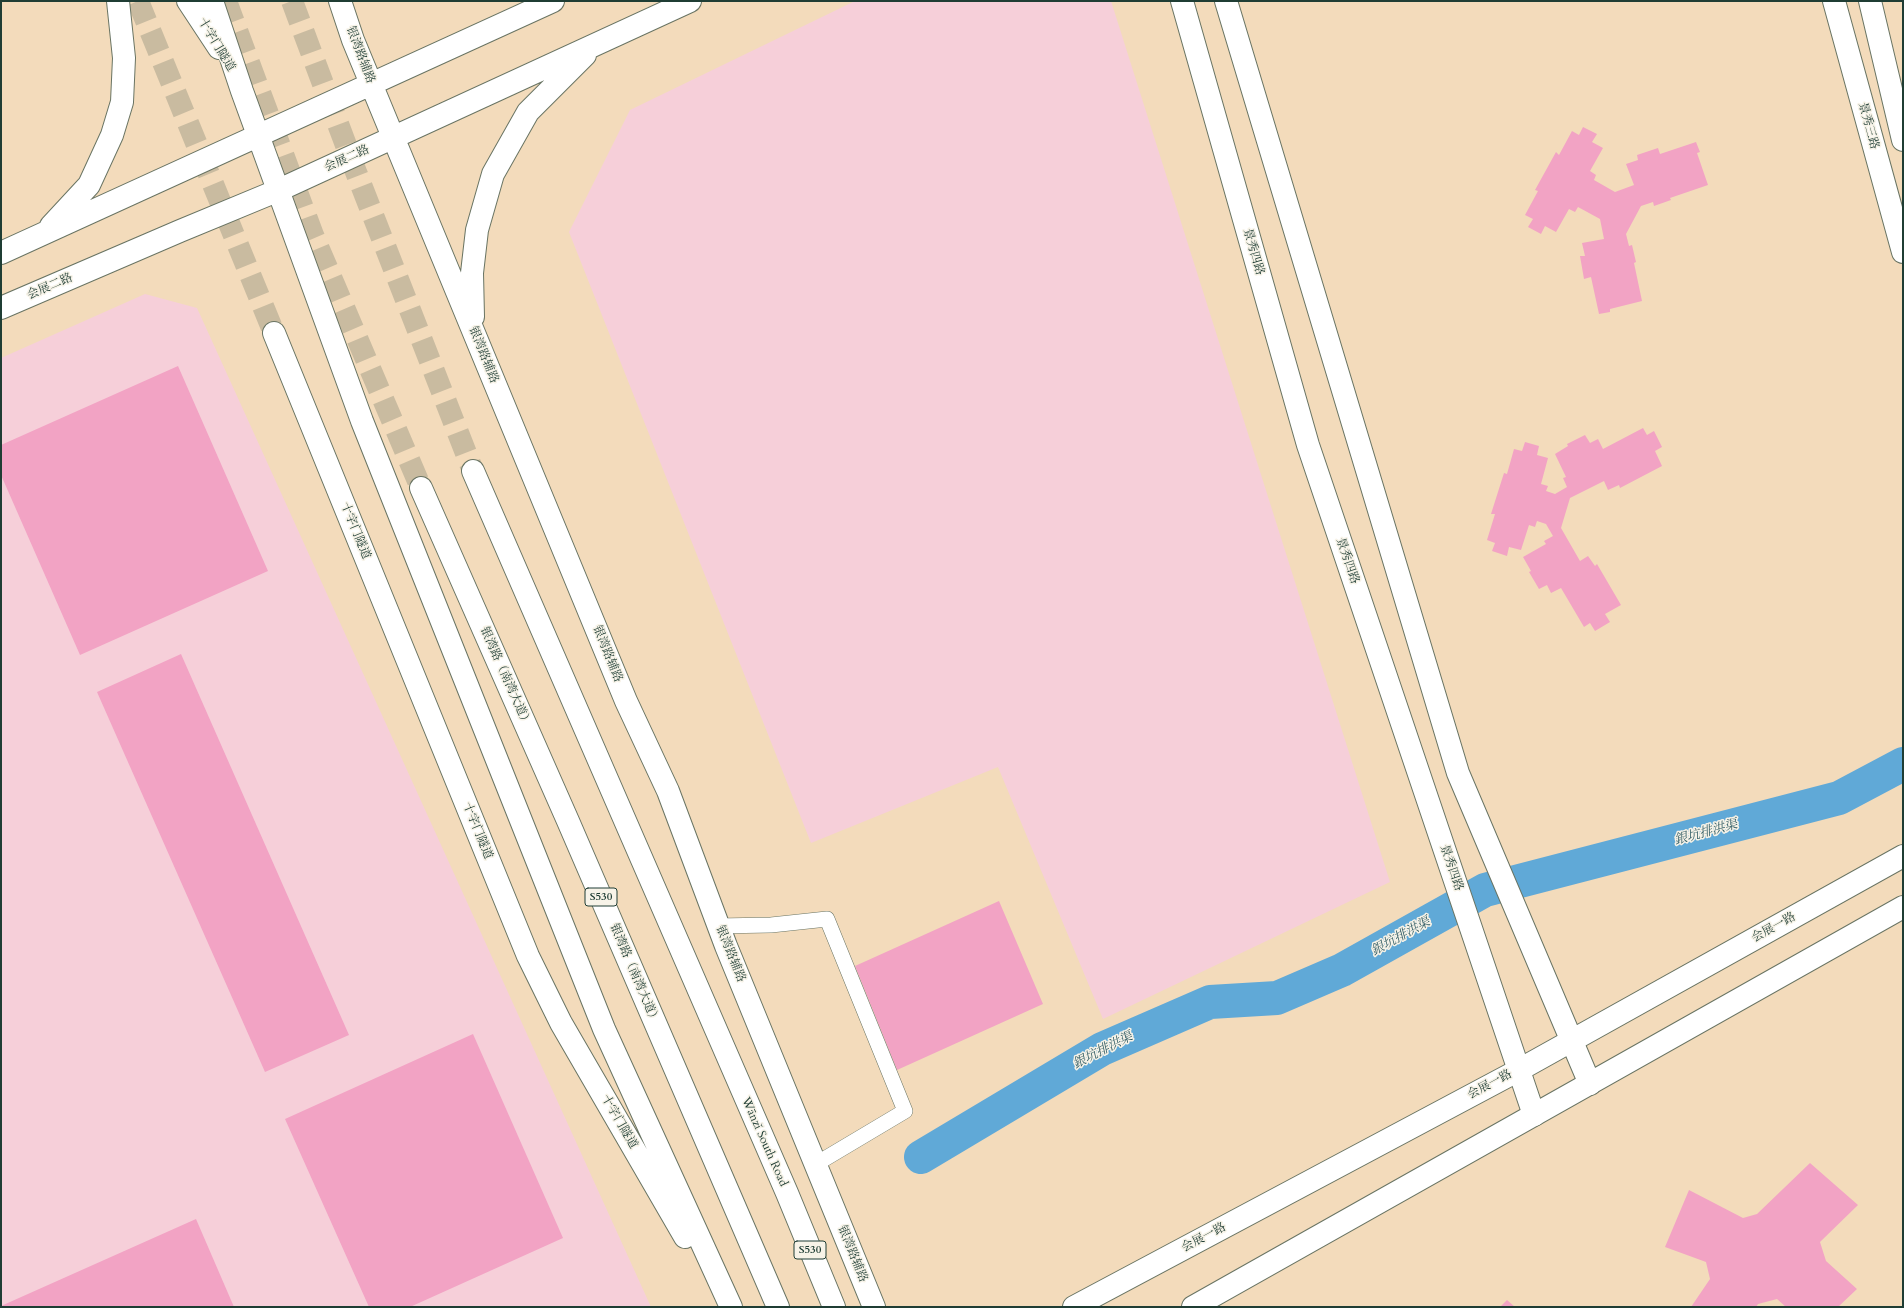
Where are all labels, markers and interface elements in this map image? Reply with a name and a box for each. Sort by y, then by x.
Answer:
street label: 十字门隧道 [194,16,238,74]
street label: 银湾路辅路 [343,24,377,86]
street label: 景秀三路 [1855,101,1881,151]
street label: 会展二路 [322,143,372,175]
street label: 景秀四路 [1239,227,1267,277]
street label: 会展二路 [25,271,75,303]
street label: 银湾路辅路 [465,324,501,386]
street label: 十字门隧道 [337,500,373,562]
street label: 景秀四路 [1332,536,1362,586]
street label: 银湾路辅路 [589,623,625,685]
street label: 银湾路（南湾大道） [476,625,534,729]
street label: 十字门隧道 [459,800,495,862]
water label: 銀坑排洪渠 [1673,817,1739,849]
street label: 景秀四路 [1436,843,1466,893]
road number: S530 [585,888,617,906]
street label: 会展一路 [1750,910,1798,946]
water label: 銀坑排洪渠 [1369,914,1433,960]
street label: 银湾路（南湾大道） [606,921,662,1027]
street label: 银湾路辅路 [712,923,748,985]
water label: 銀坑排洪渠 [1071,1029,1135,1073]
street label: 会展一路 [1465,1067,1515,1103]
street label: 十字门隧道 [598,1092,640,1152]
street label: Wānzǐ South Road [738,1095,790,1189]
street label: 会展一路 [1179,1220,1229,1256]
street label: 银湾路辅路 [834,1223,870,1285]
road number: S530 [794,1241,826,1259]

